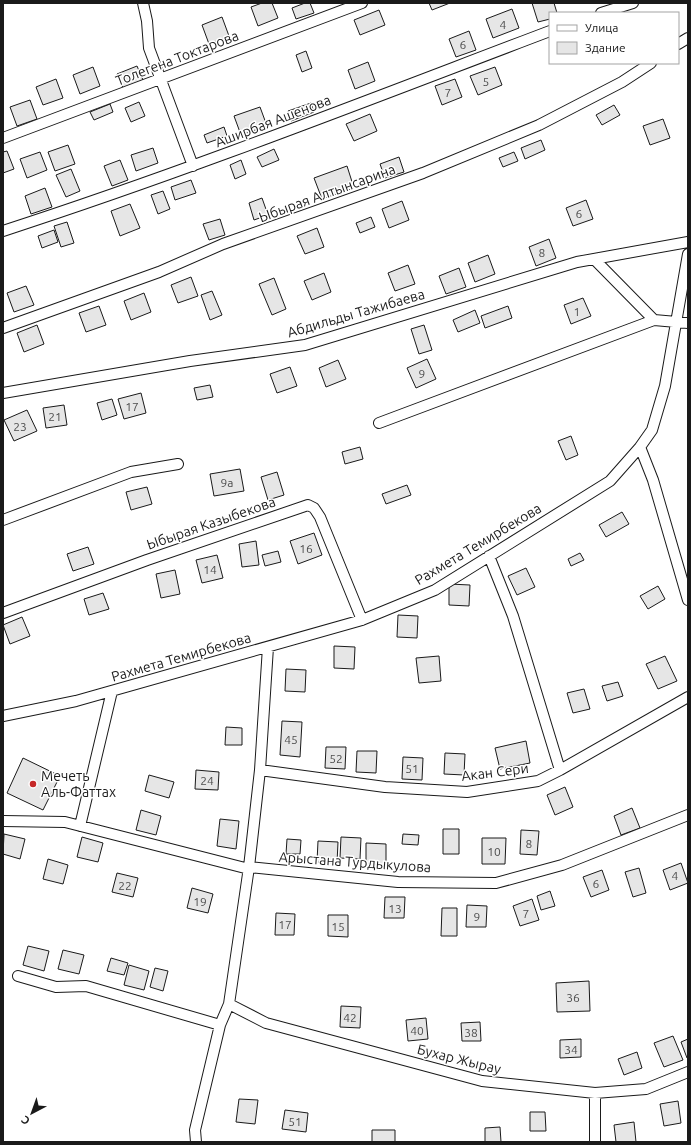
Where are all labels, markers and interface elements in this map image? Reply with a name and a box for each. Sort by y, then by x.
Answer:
legend [549,12,679,64]
house number: 4 [500,18,507,31]
text: Улица [585,21,618,34]
street label: Толегена Токтарова [113,27,241,89]
house number: 6 [460,38,467,51]
text: Здание [585,41,626,54]
house number: 5 [483,75,489,88]
house number: 7 [445,86,451,99]
street label: Аширбая Ашенова [213,92,333,150]
street label: Ыбырая Алтынсарина [256,161,398,225]
house number: 6 [576,207,583,220]
house number: 8 [539,246,546,259]
street label: Абдильды Тажибаева [285,286,427,340]
house number: 1 [574,305,580,318]
house number: 9 [419,367,425,380]
house number: 17 [125,400,139,413]
house number: 21 [48,410,62,423]
house number: 23 [13,420,27,433]
house number: 9а [221,476,233,489]
street label: Ыбырая Казыбекова [144,493,278,553]
street label: Рахмета Темирбекова [412,500,544,588]
house number: 16 [299,542,313,555]
house number: 14 [203,563,217,576]
street label: Рахмета Темирбекова [109,629,253,685]
house number: 45 [284,733,298,746]
house number: 52 [329,752,343,765]
street label: Акан Сери [460,760,530,784]
house number: 51 [405,762,419,775]
place label: Мечеть Аль-Фаттах [41,768,116,800]
house number: 24 [200,774,214,787]
marker: Мечеть Аль-Фаттах [28,779,38,789]
house number: 8 [526,837,533,850]
house number: 10 [487,845,501,858]
street label: Арыстана Турдыкулова [278,849,432,875]
house number: 4 [672,869,679,882]
house number: 6 [593,877,600,890]
house number: 22 [118,879,132,892]
house number: 19 [193,895,207,908]
house number: 13 [388,902,402,915]
house number: 7 [523,907,529,920]
house number: 9 [474,910,480,923]
house number: 17 [278,918,292,931]
house number: 15 [331,920,345,933]
house number: 36 [566,991,580,1004]
house number: 42 [343,1011,357,1024]
house number: 40 [410,1024,424,1037]
house number: 38 [464,1026,478,1039]
street label: Бухар Жырау [415,1041,503,1077]
house number: 34 [564,1043,578,1056]
north arrow [12,1093,52,1133]
text: С [19,1114,32,1127]
house number: 51 [288,1115,302,1128]

